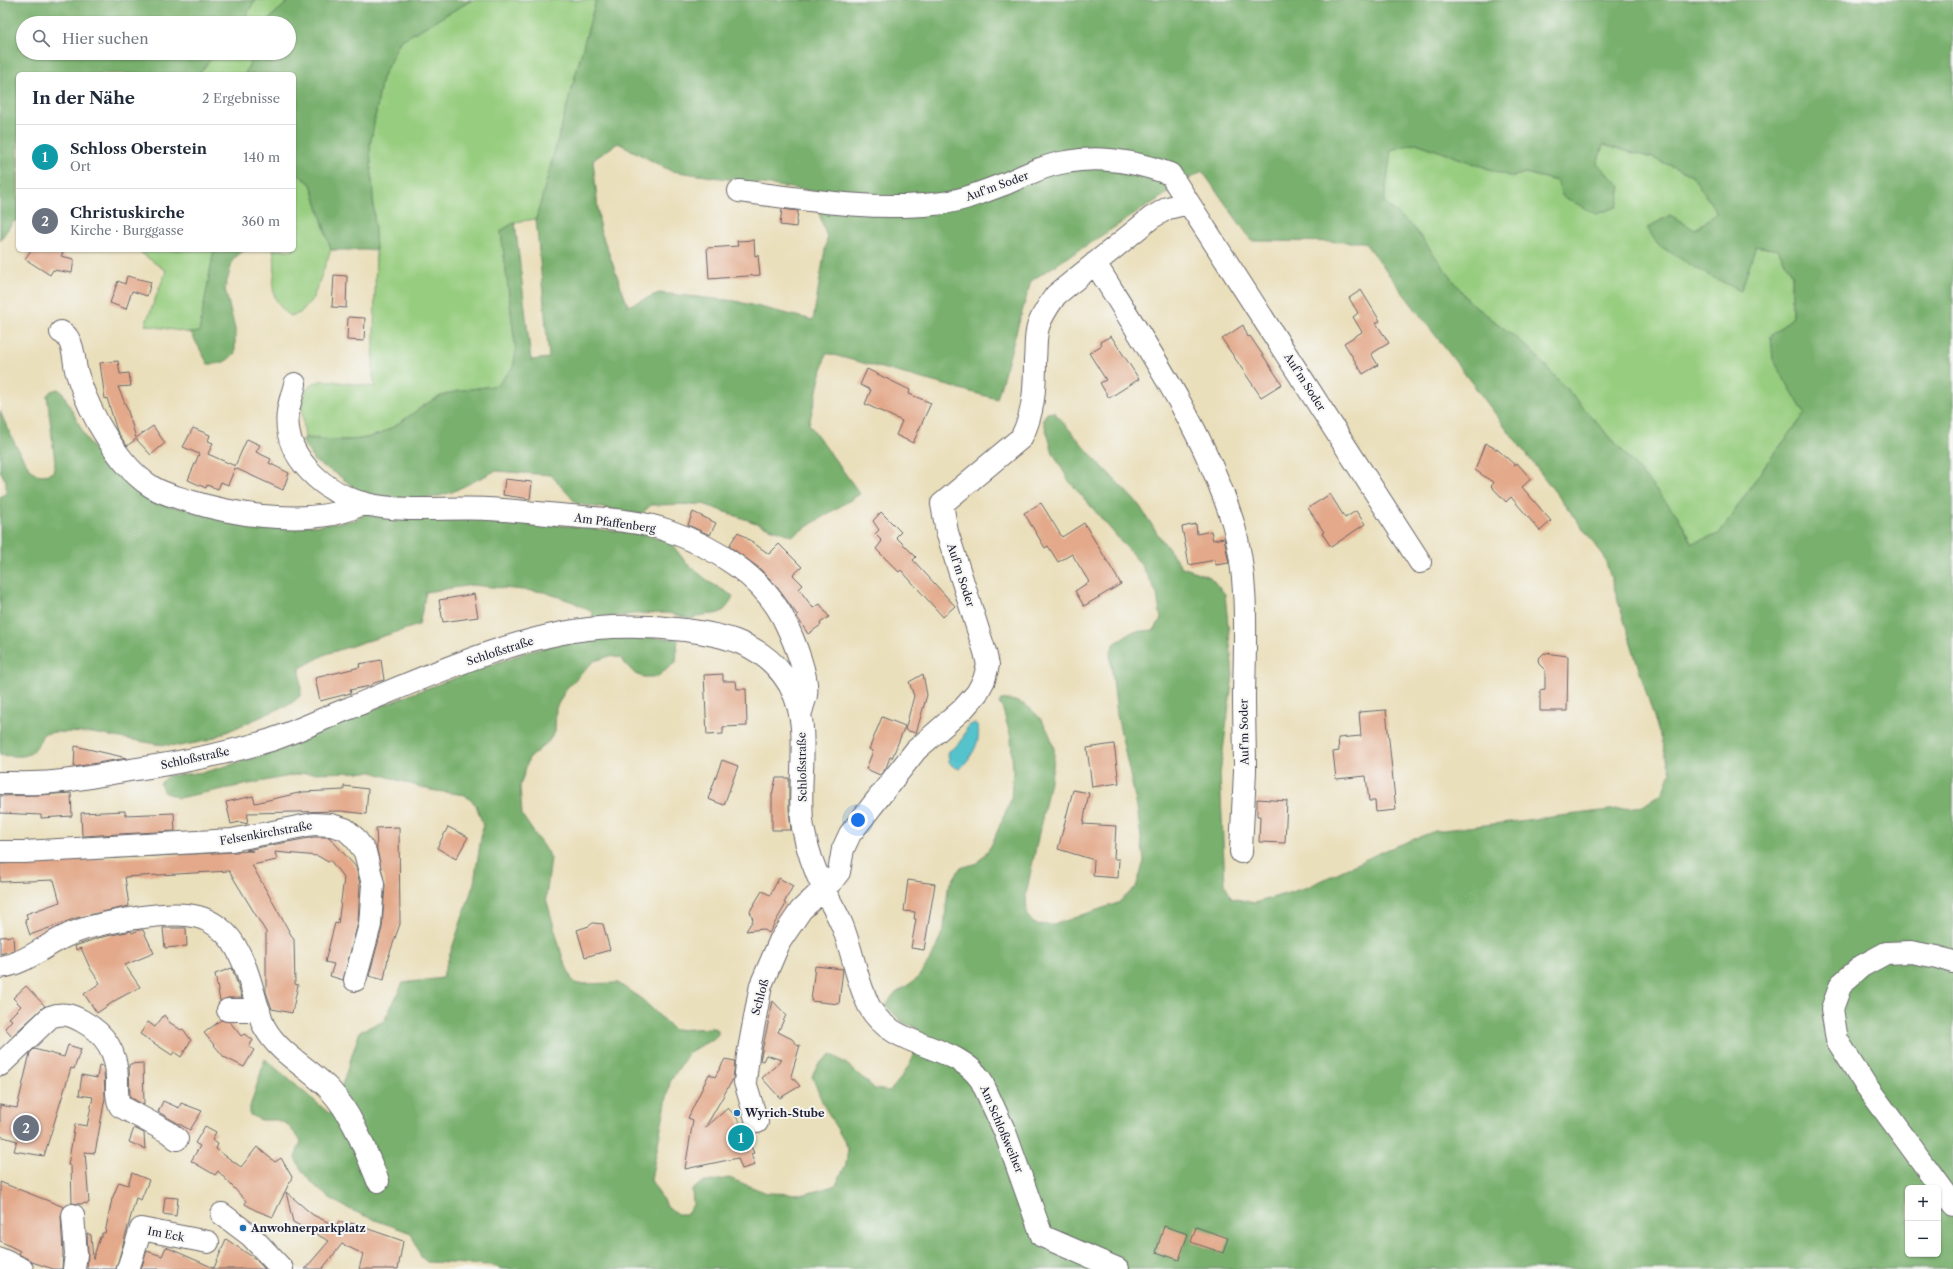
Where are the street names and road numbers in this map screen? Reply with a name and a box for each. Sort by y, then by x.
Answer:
street label: Auf'm Soder [963,168,1031,204]
street label: Auf'm Soder [1281,350,1329,414]
street label: Am Pfaffenberg [572,510,657,536]
street label: Auf'm Soder [944,541,978,609]
street label: Schloßstraße [465,634,535,668]
street label: Auf'm Soder [1236,699,1252,766]
street label: Schloßstraße [794,732,810,802]
street label: Schloßstraße [159,744,231,772]
street label: Felsenkirchstraße [219,818,313,848]
street label: Schloß [748,977,772,1017]
street label: Am Schloßweiher [977,1082,1027,1175]
street label: Im Eck [146,1224,186,1245]

